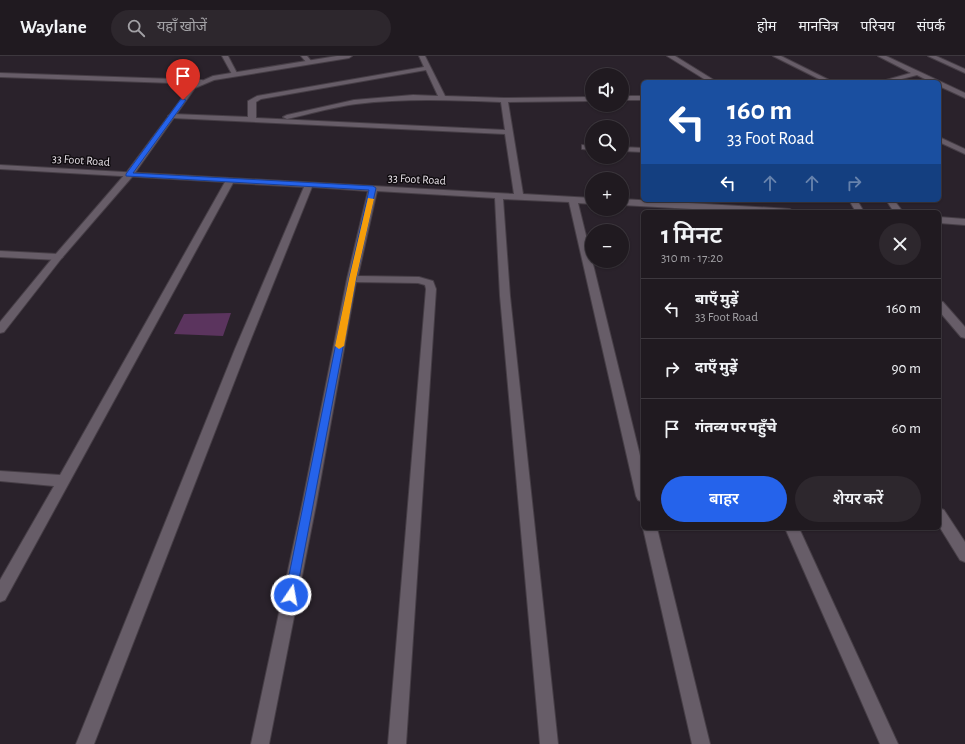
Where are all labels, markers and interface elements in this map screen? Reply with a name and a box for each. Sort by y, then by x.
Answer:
search box [111,10,391,46]
icon: search [125,17,147,39]
text: Waylane [20,18,87,37]
text: यहाँ खोजें [157,19,207,34]
text: होम [757,20,776,34]
text: मानचित्र [798,20,839,34]
text: परिचय [861,20,895,34]
text: संपर्क [917,20,945,34]
pin [166,59,200,100]
icon: arrive [172,65,194,87]
map controls [585,68,629,268]
button: sound [585,68,629,112]
icon: left [661,96,713,148]
text: 160 m [727,97,792,125]
button: search [585,120,629,164]
text: 33 Foot Road [727,130,814,148]
street label: 33 Foot Road [52,152,110,168]
street label: 33 Foot Road [388,171,446,187]
button: + [585,172,629,216]
icon: left [717,172,739,194]
icon: ahead [759,172,781,194]
icon: ahead [801,172,823,194]
icon: right [843,172,865,194]
button: close [879,223,921,265]
button: − [585,224,629,268]
text: 1 मिनट [661,224,722,248]
text: 310 m · 17:20 [661,252,723,265]
text: बाएँ मुड़ें [695,292,738,307]
icon: left [661,298,683,320]
text: 160 m [886,301,921,316]
text: 33 Foot Road [695,311,758,324]
icon: right [661,358,683,380]
text: दाएँ मुड़ें [695,360,738,375]
text: 90 m [892,361,921,376]
icon: arrive [661,418,683,440]
text: गंतव्य पर पहुँचे [695,420,777,435]
text: 60 m [892,421,921,436]
button: बाहर [661,476,787,522]
button: शेयर करें [795,476,921,522]
position arrow [270,574,312,616]

